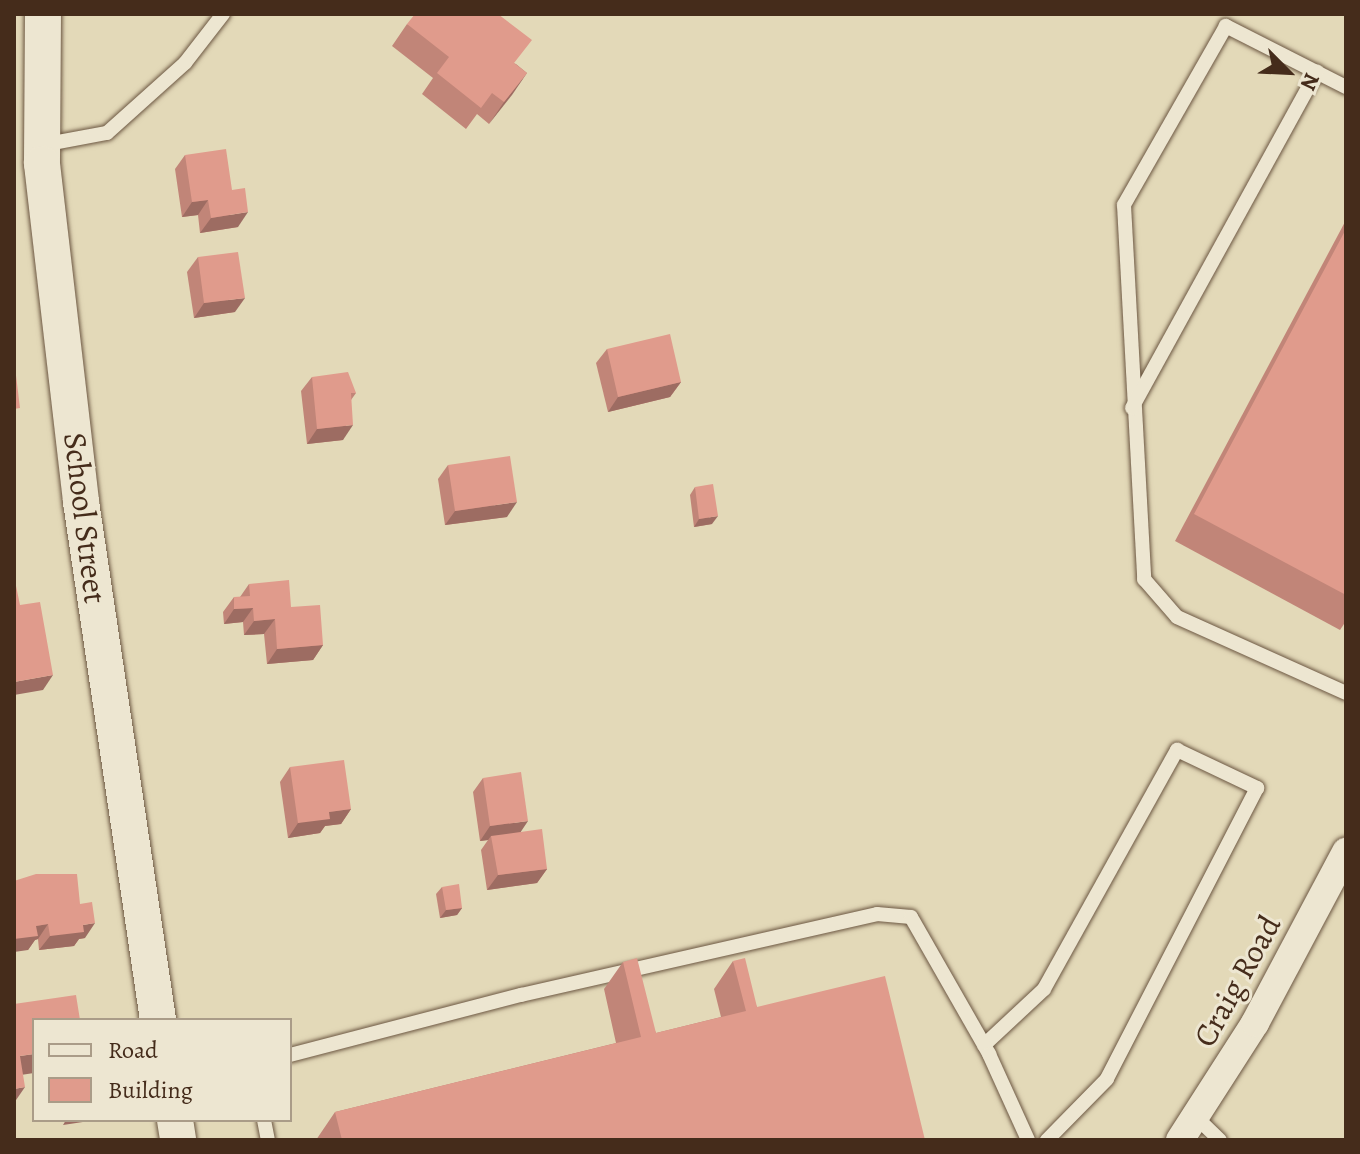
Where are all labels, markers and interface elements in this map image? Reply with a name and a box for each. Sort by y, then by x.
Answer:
north arrow [1248,32,1328,112]
text: N [1293,68,1327,95]
street label: School Street [55,430,115,606]
street label: Craig Road [1185,909,1289,1053]
legend [32,1018,292,1122]
text: Road [108,1034,158,1066]
text: Building [108,1074,193,1106]

